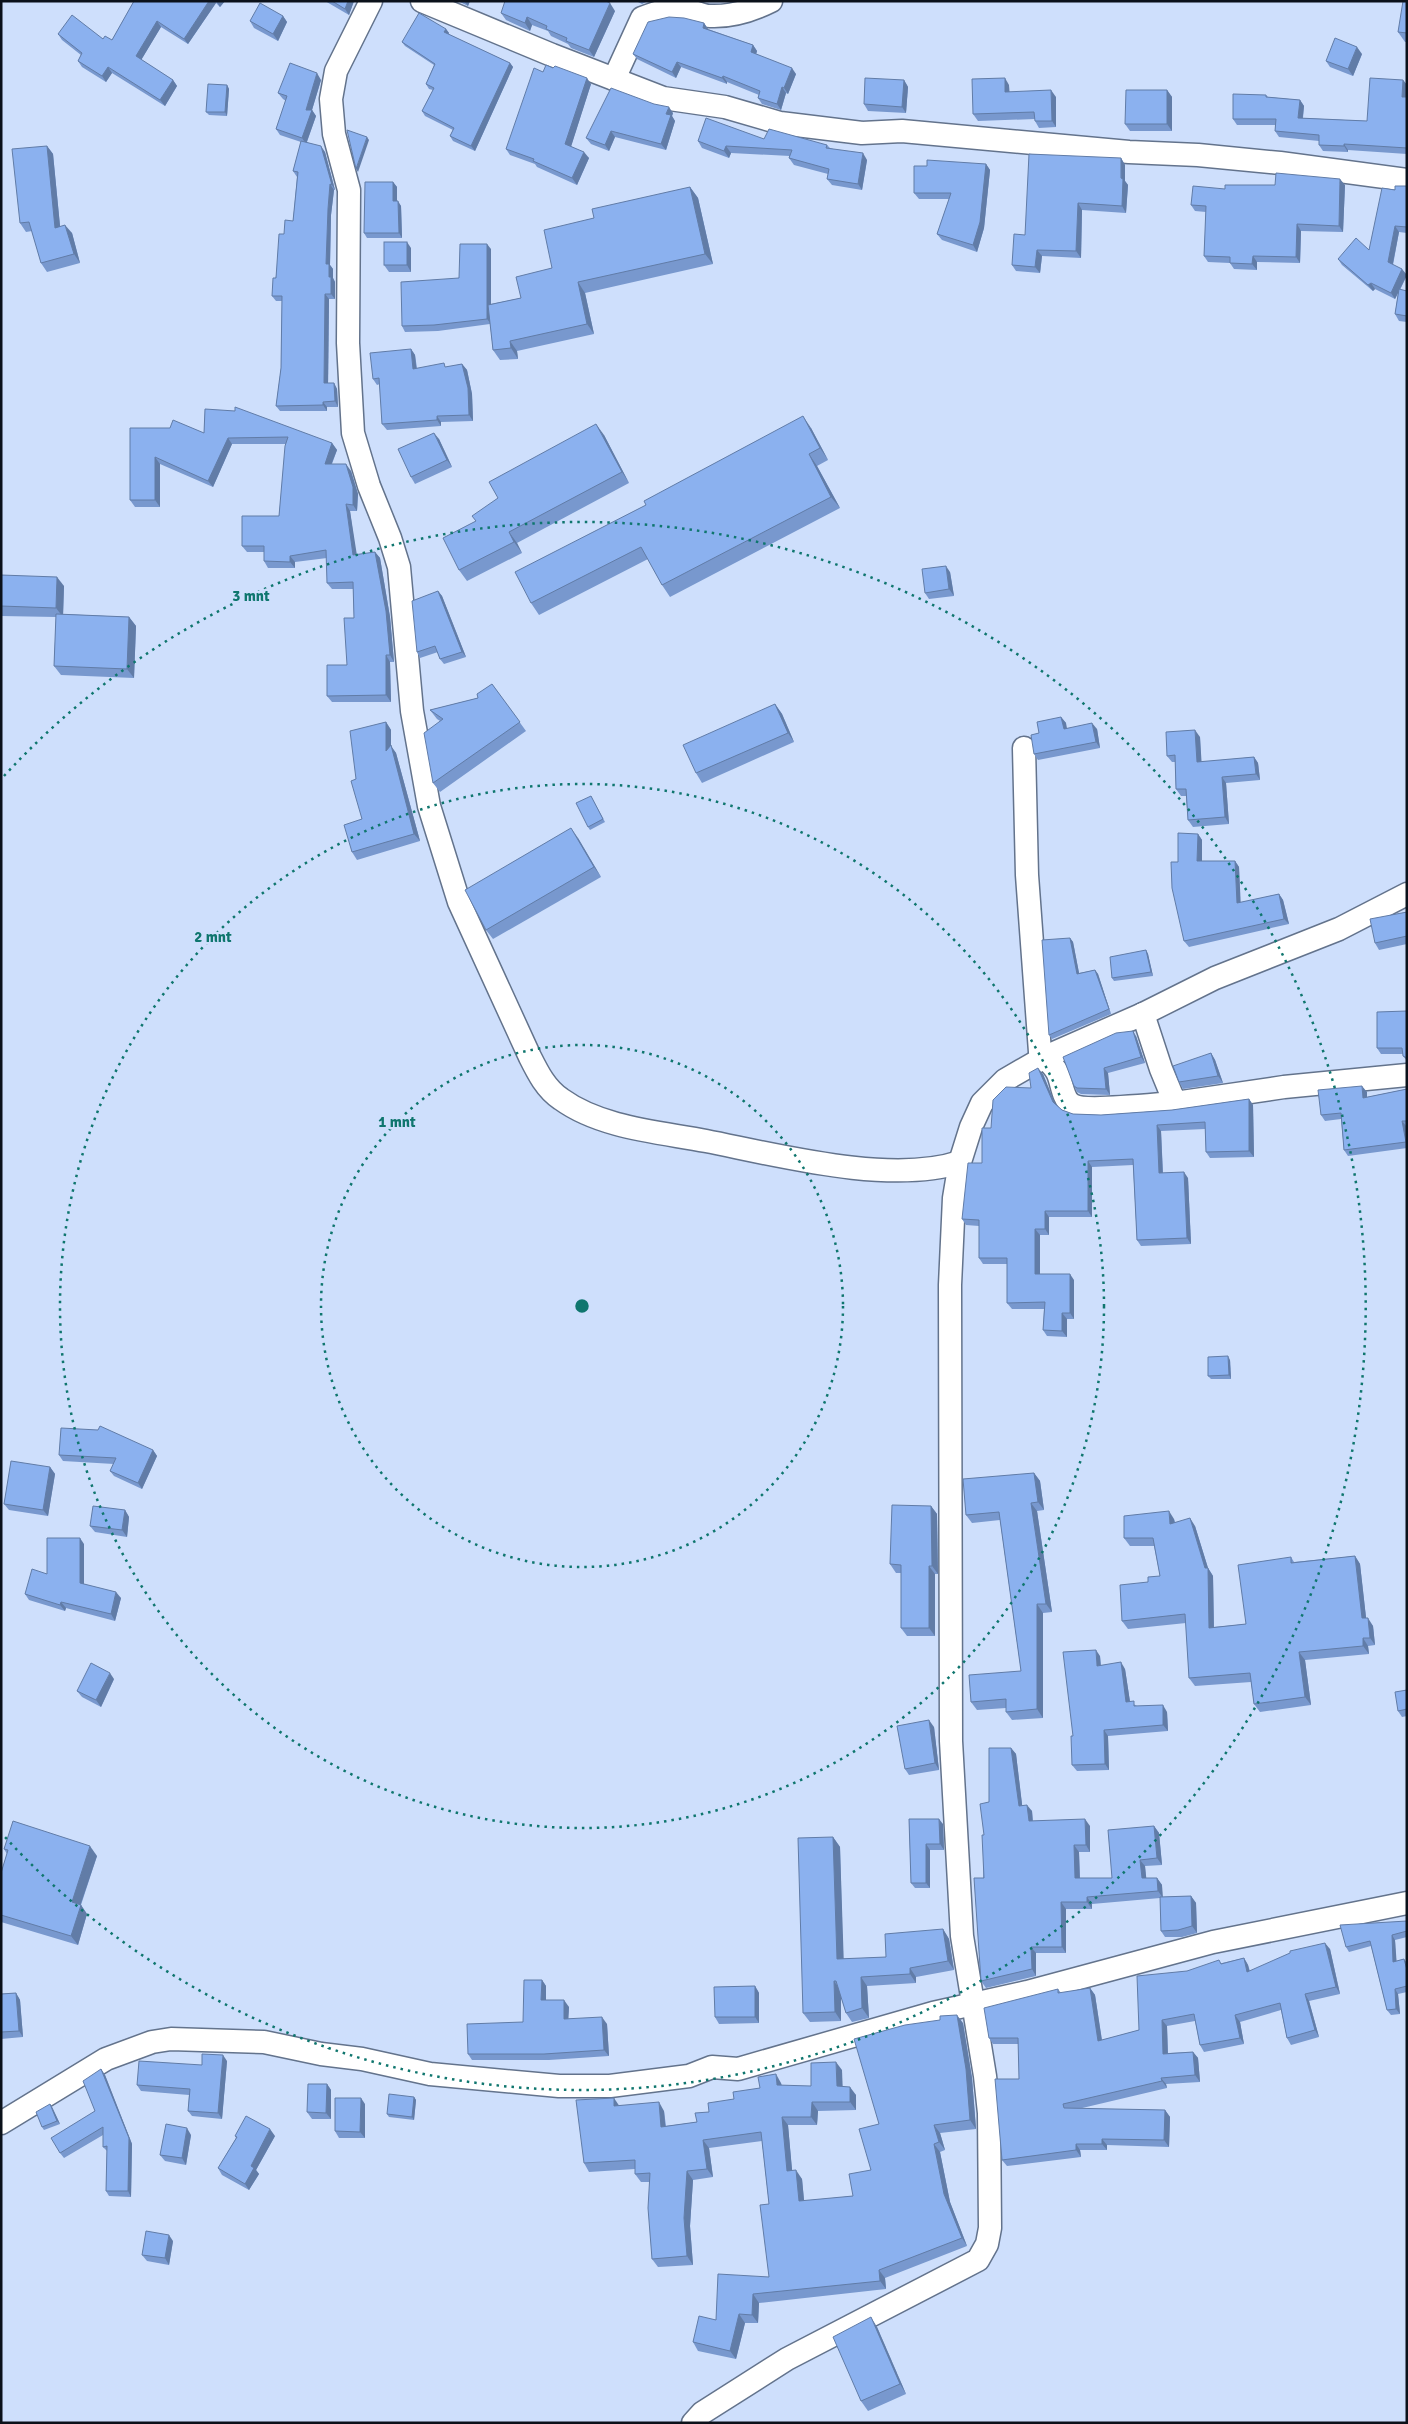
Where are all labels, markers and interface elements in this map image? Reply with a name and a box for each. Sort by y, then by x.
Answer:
text: 3 mnt [232,587,270,605]
text: 2 mnt [194,928,232,946]
text: 1 mnt [378,1113,416,1131]
centre of rings [573,1297,591,1315]

